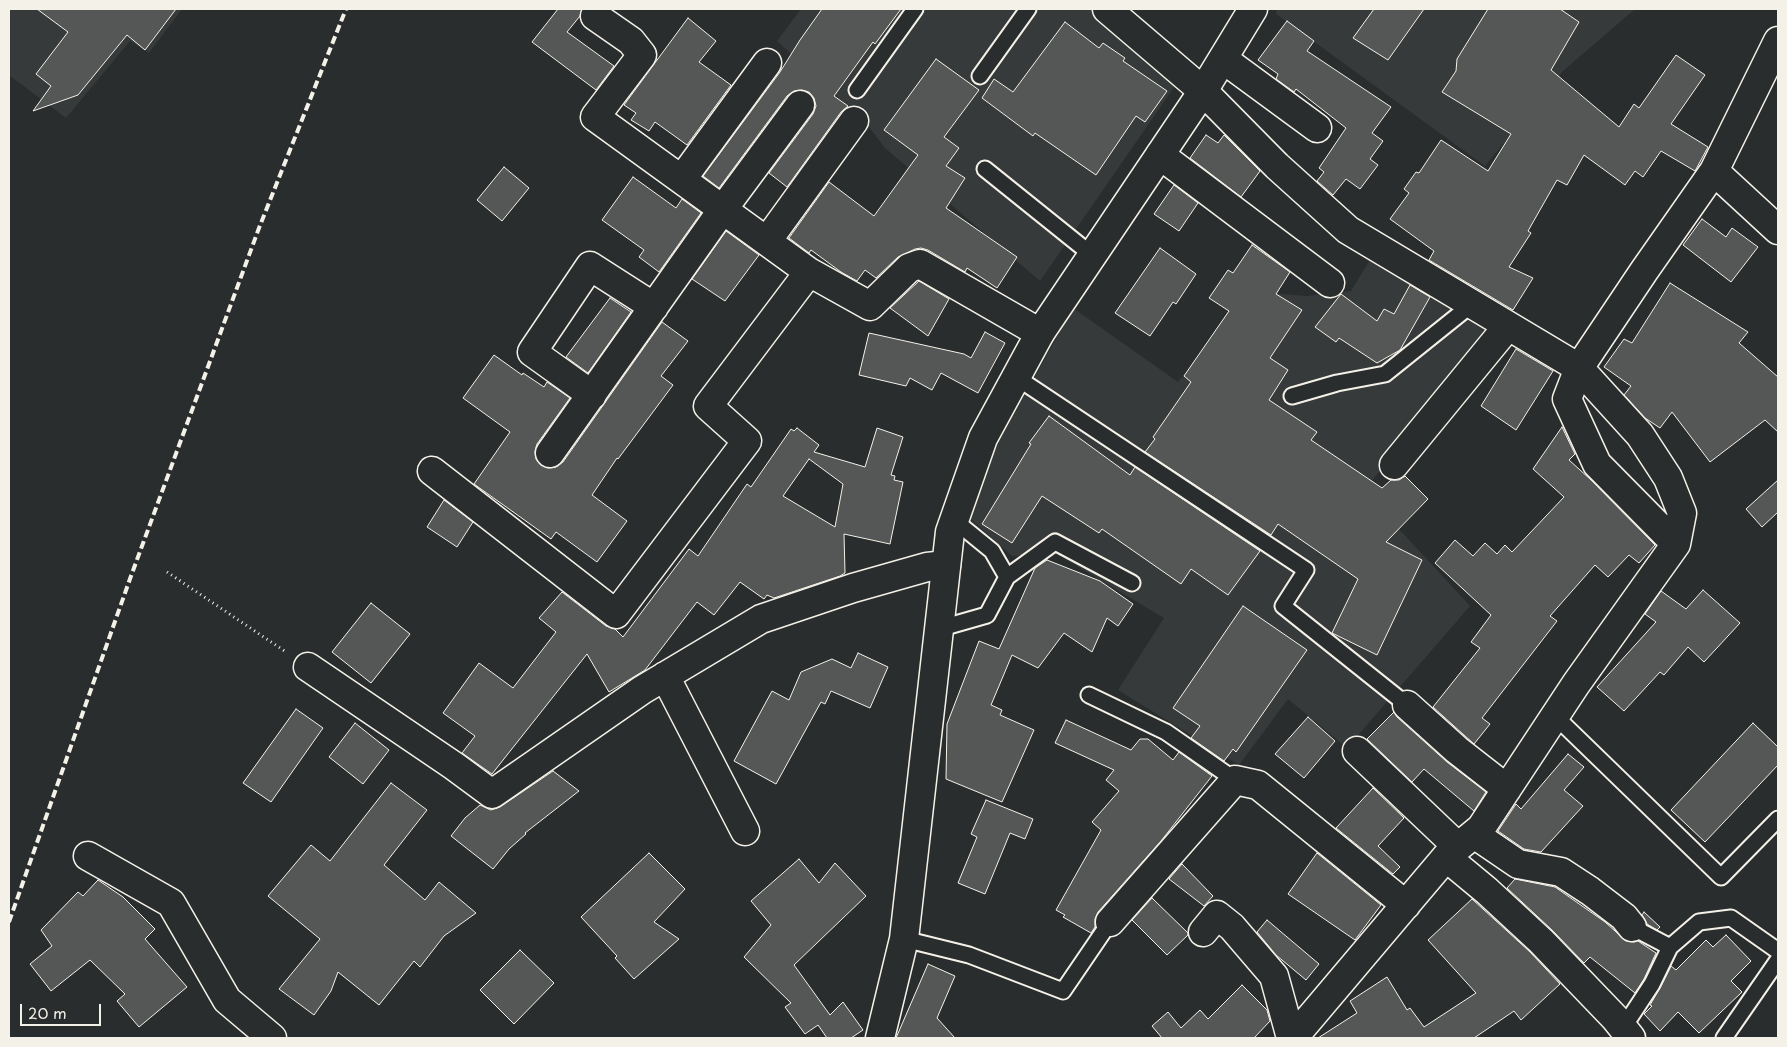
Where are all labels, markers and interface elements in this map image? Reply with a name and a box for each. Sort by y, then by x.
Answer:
scale bar [22,994,104,1026]
text: 20 m [28,1001,67,1024]

